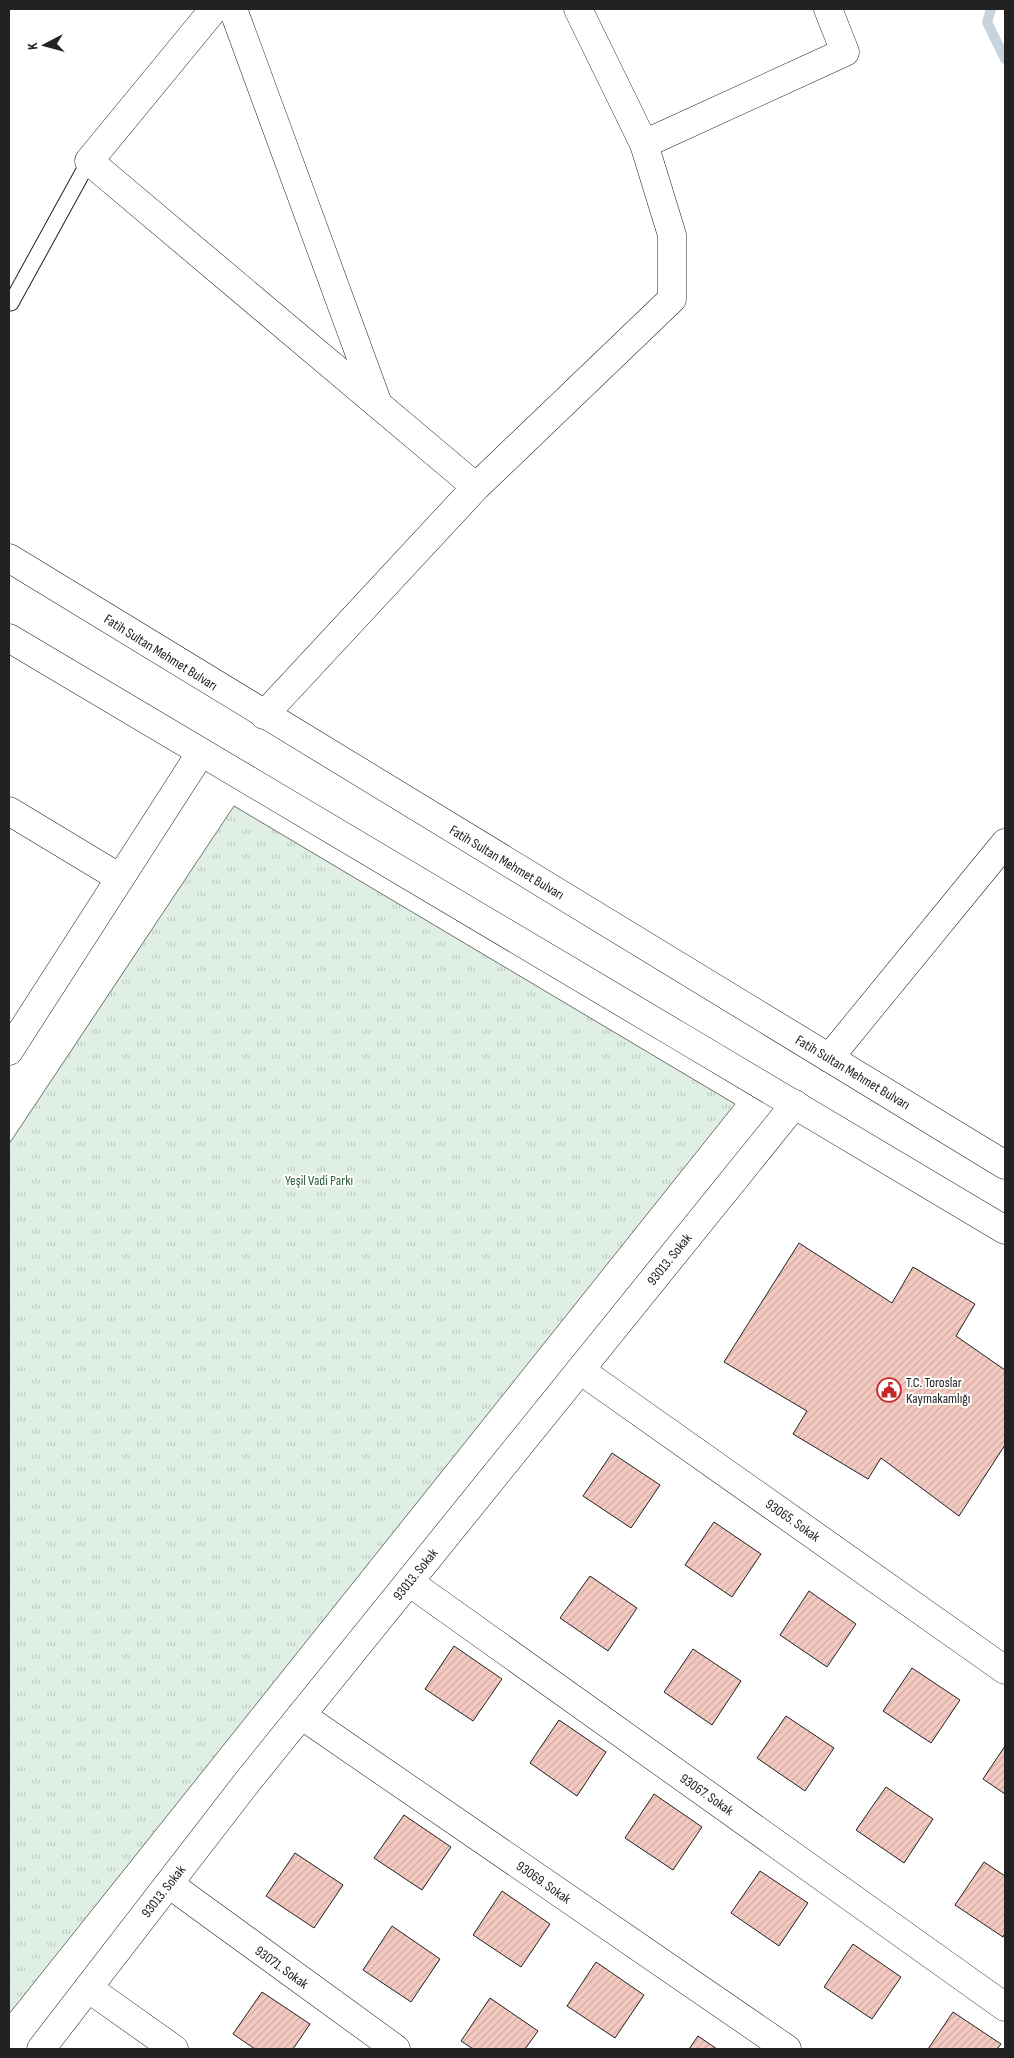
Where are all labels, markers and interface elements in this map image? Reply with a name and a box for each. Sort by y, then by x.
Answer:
north arrow [20,20,70,70]
text: K [24,42,41,51]
street label: Fatih Sultan Mehmet Bulvarı [101,611,221,694]
street label: Fatih Sultan Mehmet Bulvarı [446,821,567,903]
street label: Fatih Sultan Mehmet Bulvarı [792,1031,913,1113]
park label: Yeşil Vadi Parkı [285,1172,353,1189]
street label: 93013. Sokak [643,1229,696,1289]
place label: T.C. Toroslar Kaymakamlığı [906,1374,970,1407]
public building icon: T.C. Toroslar Kaymakamlığı [876,1377,902,1403]
street label: 93065. Sokak [762,1495,824,1546]
street label: 93013. Sokak [389,1544,442,1604]
street label: 93067. Sokak [677,1770,737,1819]
street label: 93069. Sokak [513,1857,575,1908]
street label: 93013. Sokak [138,1861,190,1921]
street label: 93071. Sokak [252,1942,312,1993]

